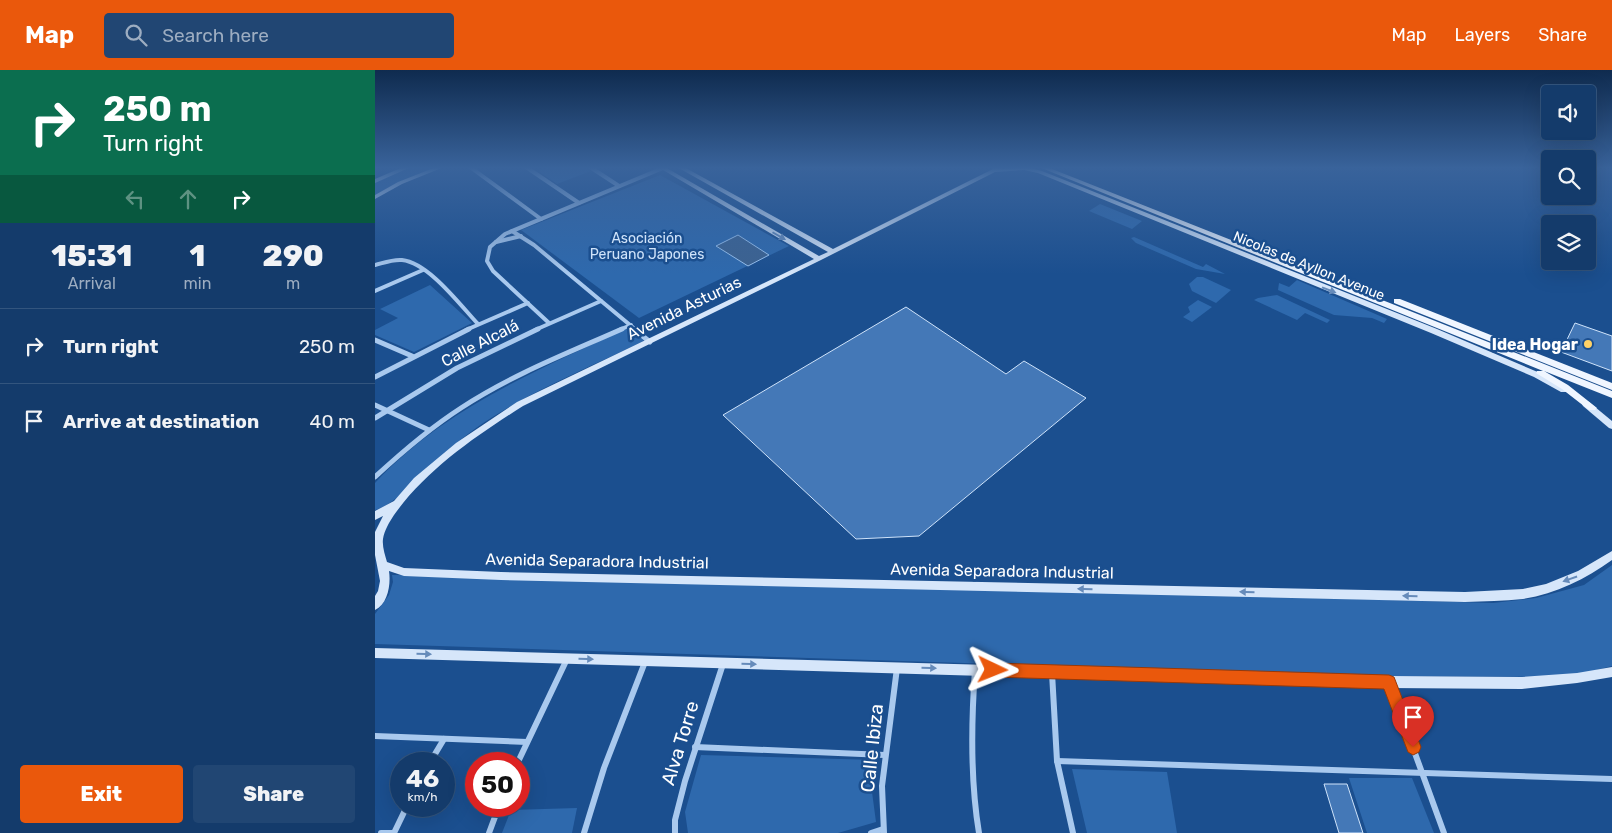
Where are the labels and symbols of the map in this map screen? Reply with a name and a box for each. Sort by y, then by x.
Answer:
street label: Nicolas de Ayllon Avenue [1231,228,1387,304]
park label: Asociación Peruano Japones [590,230,704,263]
one-way arrow [772,231,785,240]
street label: Avenida Asturias [624,272,744,344]
one-way arrow [1322,286,1337,294]
street label: Calle Alcalá [438,315,522,371]
place label: Idea Hogar [1492,335,1579,354]
marker: Idea Hogar [1582,338,1594,350]
street label: Avenida Separadora Industrial [485,550,709,572]
street label: Avenida Separadora Industrial [890,560,1114,582]
one-way arrow [1562,575,1577,583]
one-way arrow [1077,585,1093,593]
one-way arrow [1239,588,1255,596]
one-way arrow [1402,592,1418,600]
position arrow [966,643,1018,695]
one-way arrow [416,651,432,659]
one-way arrow [578,656,594,664]
one-way arrow [741,660,757,668]
one-way arrow [921,664,937,672]
pin [1392,696,1434,747]
street label: Alva Torre [656,698,704,788]
street label: Calle Ibiza [856,703,888,793]
speed limit sign: 50 [465,752,530,817]

